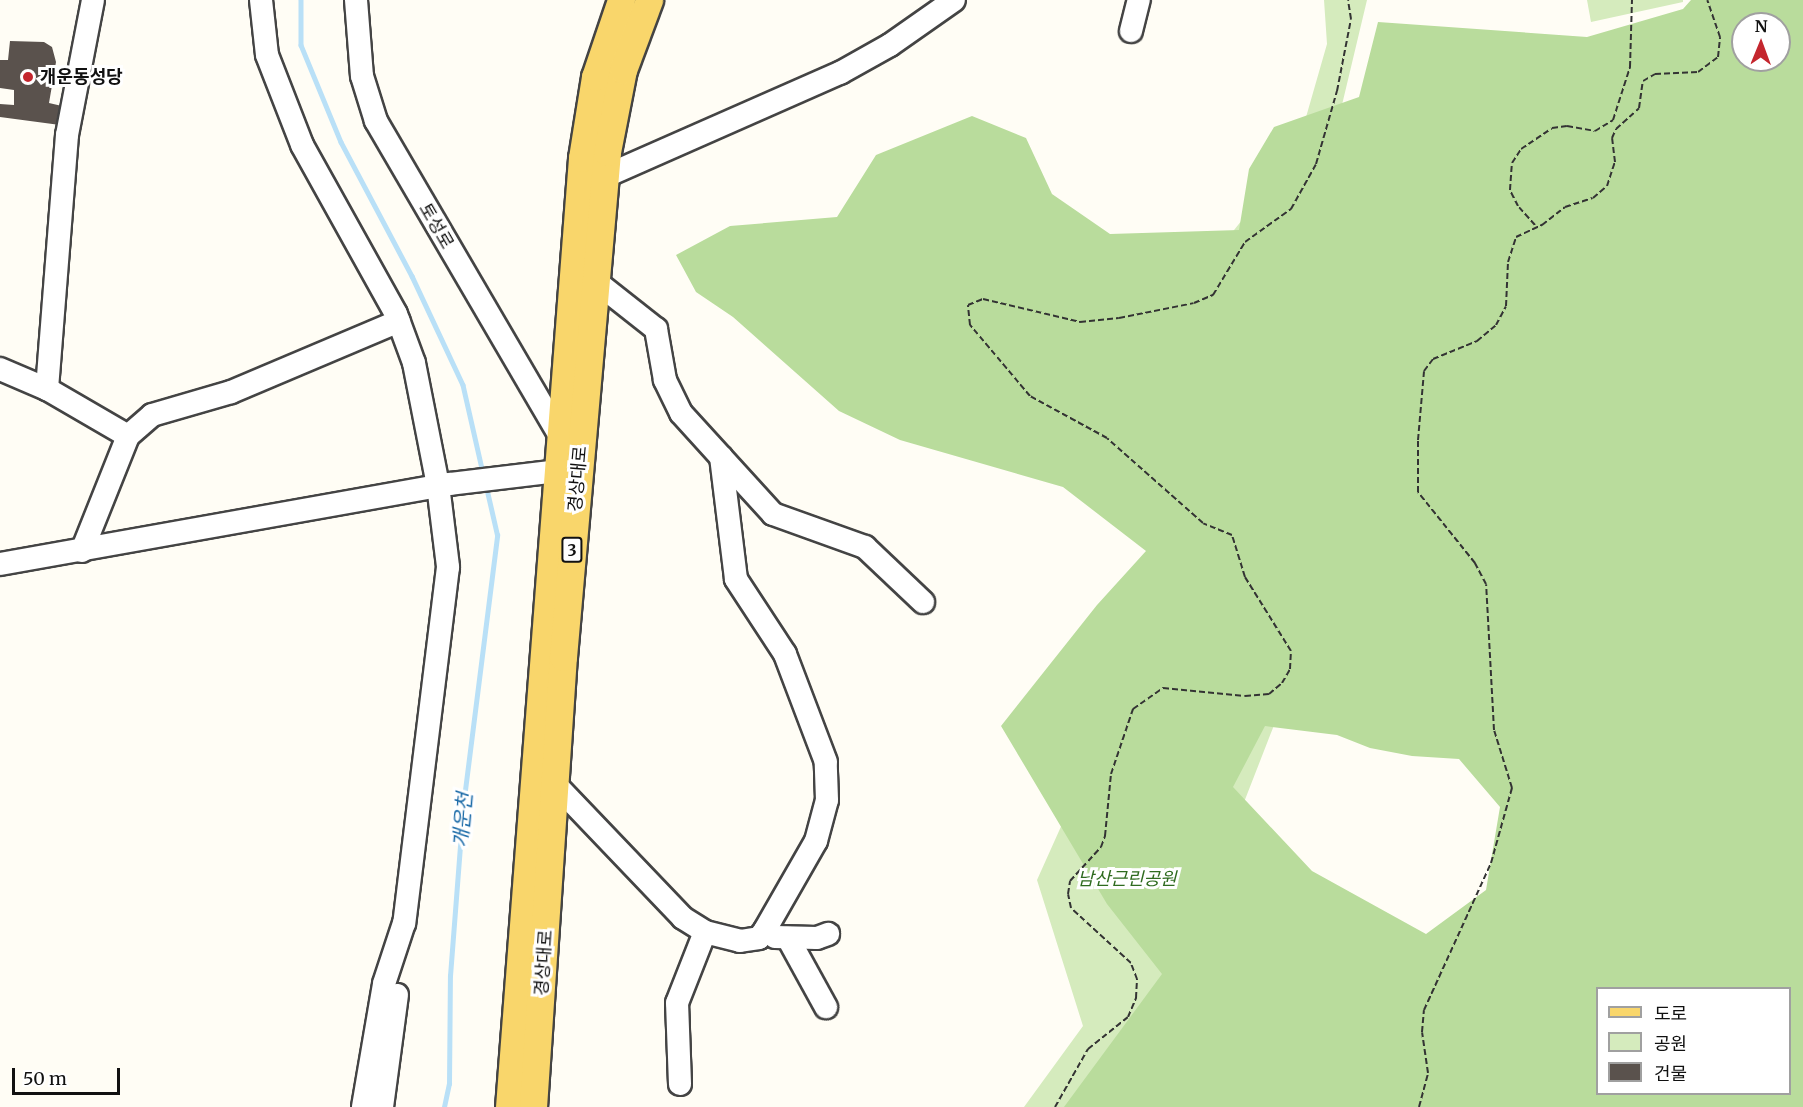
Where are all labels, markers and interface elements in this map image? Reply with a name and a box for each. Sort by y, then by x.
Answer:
north arrow [1731,12,1791,72]
text: N [1755,16,1768,36]
place label: 개운동성당 [40,66,123,88]
marker: 개운동성당 [21,70,35,84]
street label: 토성로 [414,199,458,253]
street label: 경상대로 [564,445,592,513]
road number: 3 [560,537,584,563]
water label: 개운천 [448,791,476,849]
park label: 남산근린공원 [1077,868,1177,890]
street label: 경상대로 [531,929,557,997]
legend [1596,987,1791,1095]
text: 도로 [1654,1002,1687,1025]
text: 공원 [1654,1032,1687,1055]
scale bar [15,1056,123,1094]
text: 건물 [1654,1062,1687,1085]
text: 50 m [23,1067,67,1090]

